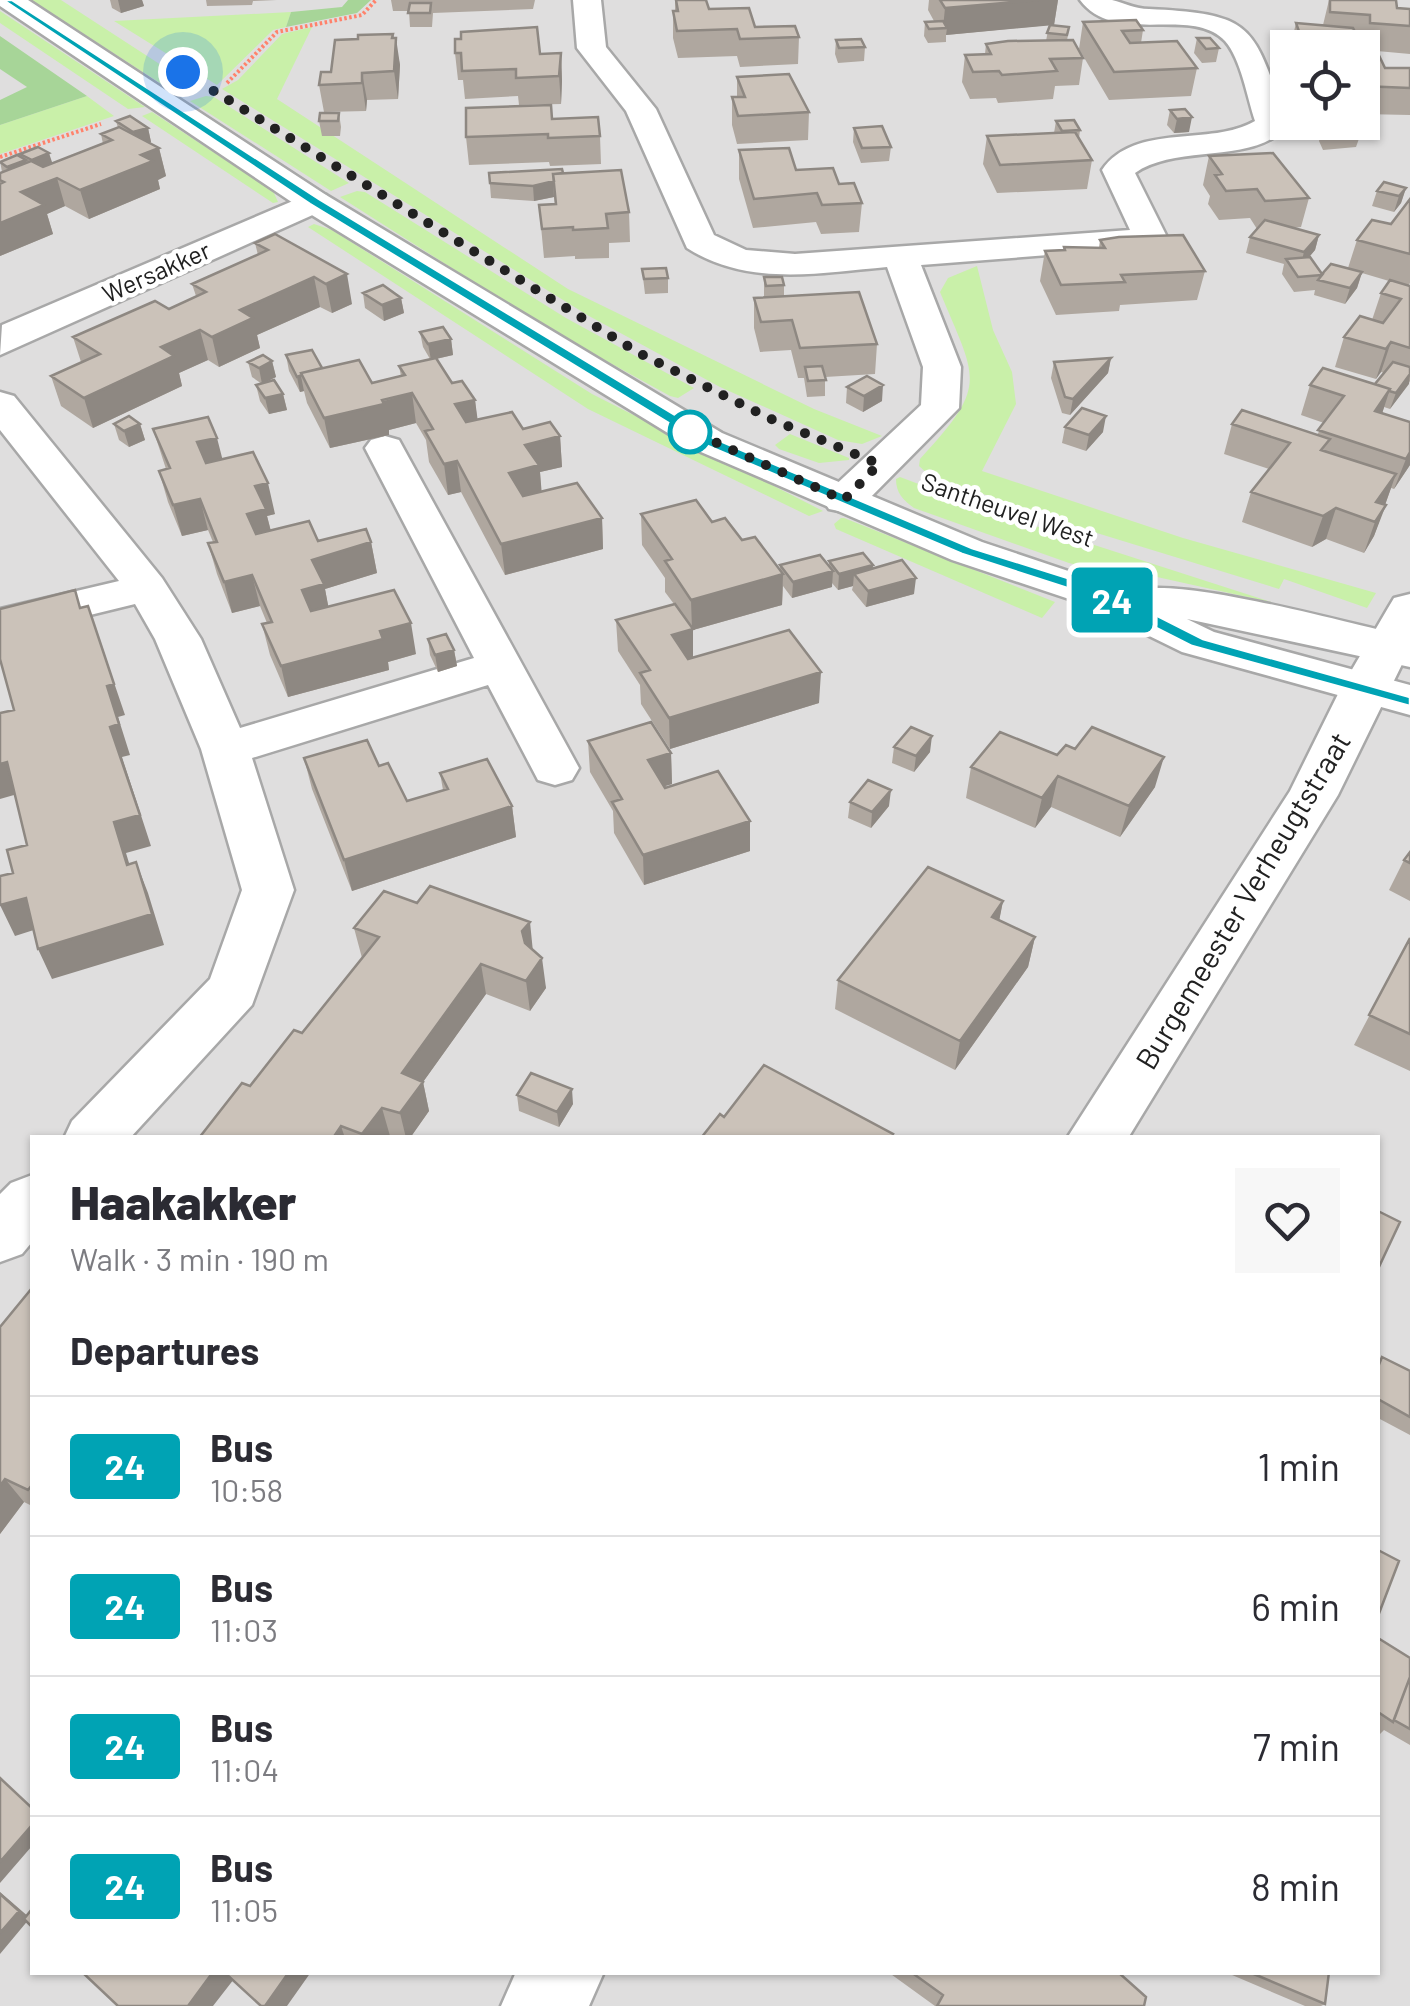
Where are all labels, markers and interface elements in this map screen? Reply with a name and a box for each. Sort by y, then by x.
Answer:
map controls [1270,30,1380,140]
button: locate [1270,30,1380,140]
your location [158,47,208,97]
street label: Wersakker [97,234,215,308]
unlabelled marker [669,411,711,453]
street label: Santheuvel West [918,465,1098,553]
line badge: 24 [1067,568,1157,632]
text: 24 [1092,579,1132,621]
street label: Burgemeester Verheugtstraat [1127,725,1357,1075]
button: heart [1235,1168,1340,1273]
text: Haakakker [70,1172,296,1230]
text: Walk · 3 min · 190 m [70,1239,329,1277]
text: Departures [70,1327,259,1373]
text: Bus [210,1424,273,1470]
text: 1 min [1258,1443,1340,1489]
text: 24 [105,1445,145,1487]
text: 10:58 [210,1470,283,1508]
text: Bus [210,1564,273,1610]
text: 6 min [1251,1583,1340,1629]
text: 24 [105,1585,145,1627]
text: 11:03 [210,1610,278,1648]
text: Bus [210,1704,273,1750]
text: 7 min [1253,1723,1340,1769]
text: 24 [105,1725,145,1767]
text: 11:04 [210,1750,279,1788]
text: Bus [210,1844,273,1890]
text: 8 min [1251,1863,1340,1909]
text: 24 [105,1865,145,1907]
text: 11:05 [210,1890,278,1928]

